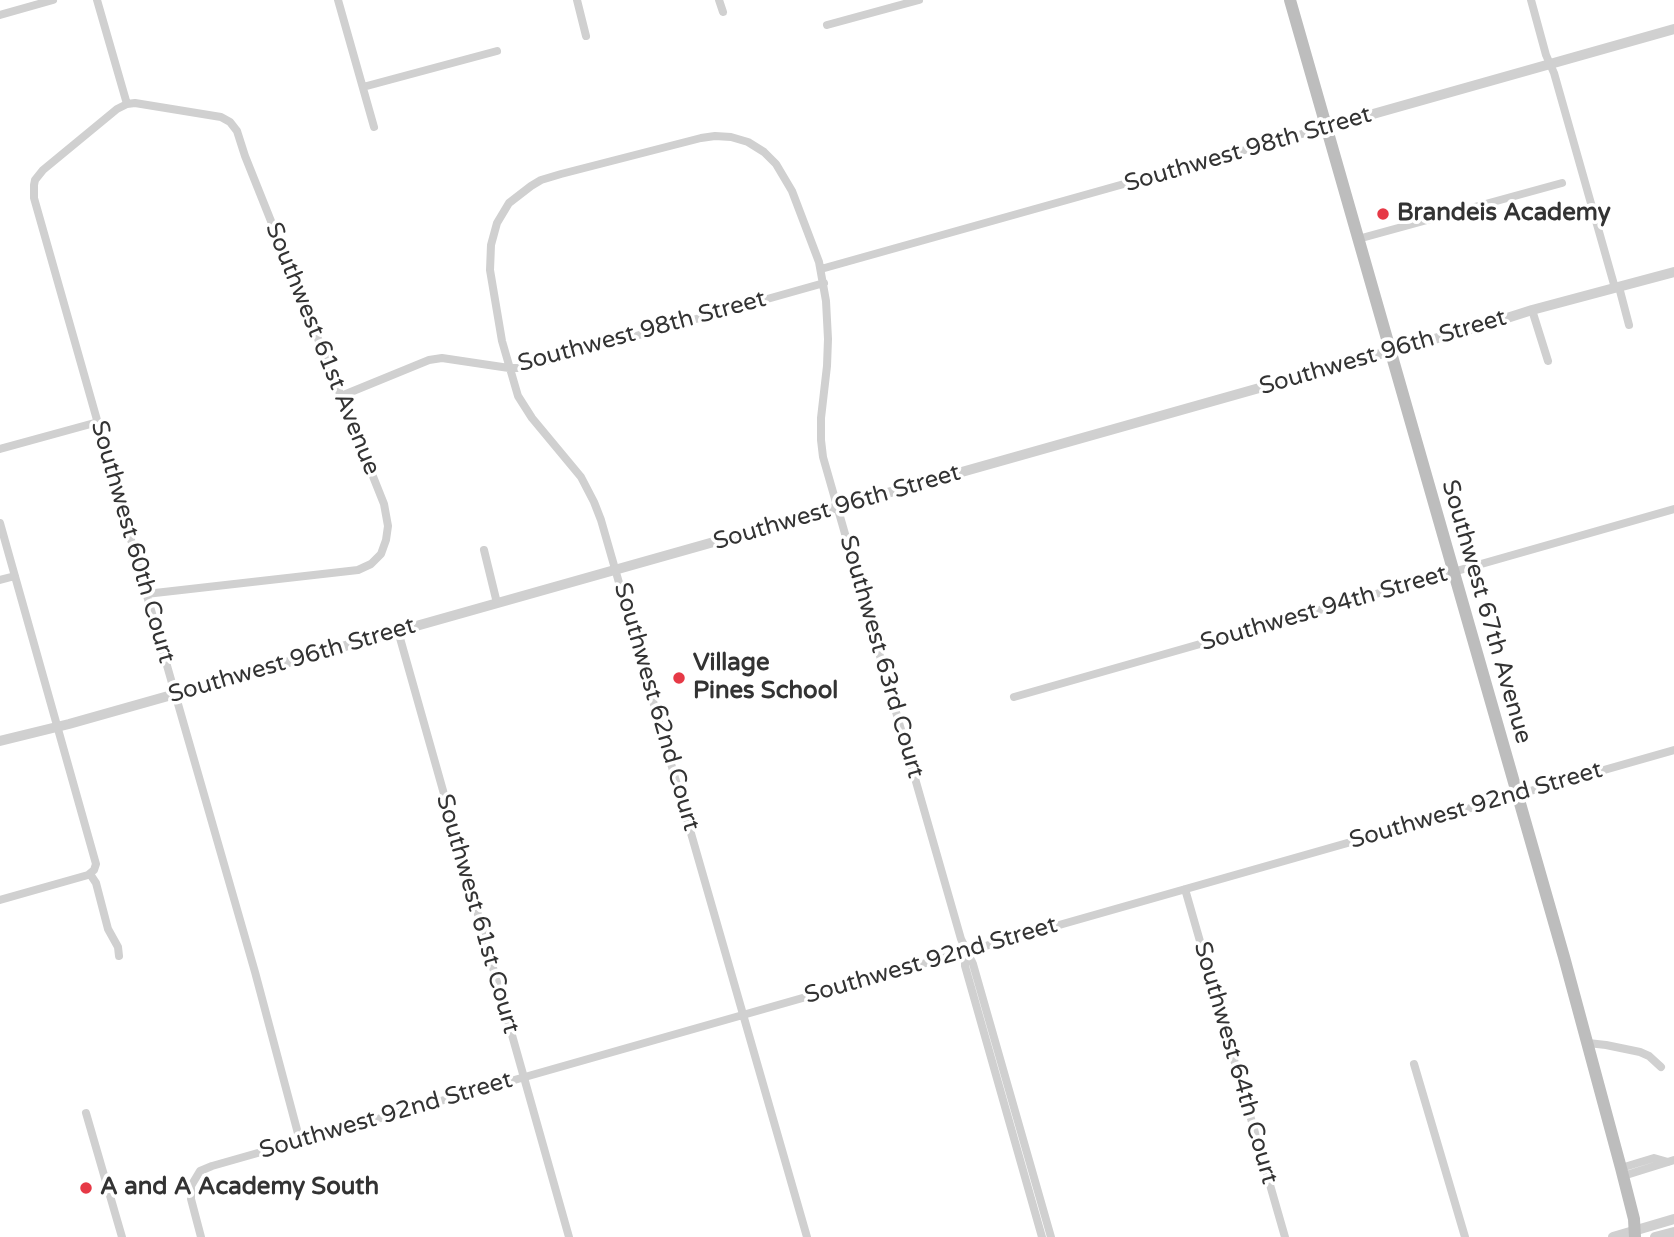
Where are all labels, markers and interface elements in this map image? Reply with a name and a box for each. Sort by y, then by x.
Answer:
street label: Southwest 98th Street [1121,101,1375,199]
place label: Brandeis Academy [1397,200,1611,228]
marker: Brandeis Academy [1375,206,1391,222]
street label: Southwest 61st Avenue [258,219,386,479]
street label: Southwest 98th Street [515,285,769,379]
street label: Southwest 96th Street [1256,304,1510,402]
street label: Southwest 60th Court [84,417,180,667]
street label: Southwest 96th Street [710,459,964,557]
street label: Southwest 67th Avenue [1435,477,1537,747]
street label: Southwest 63rd Court [833,532,929,782]
street label: Southwest 94th Street [1197,560,1451,658]
street label: Southwest 62nd Court [607,580,705,834]
street label: Southwest 96th Street [165,612,419,710]
place label: Village Pines School [693,650,838,706]
marker: Village Pines School [671,670,687,686]
street label: Southwest 92nd Street [1346,756,1606,856]
street label: Southwest 61st Court [429,791,525,1037]
street label: Southwest 92nd Street [801,911,1061,1011]
street label: Southwest 64th Court [1187,938,1283,1188]
street label: Southwest 92nd Street [256,1066,516,1166]
place label: A and A Academy South [100,1174,379,1202]
marker: A and A Academy South [78,1180,94,1196]

